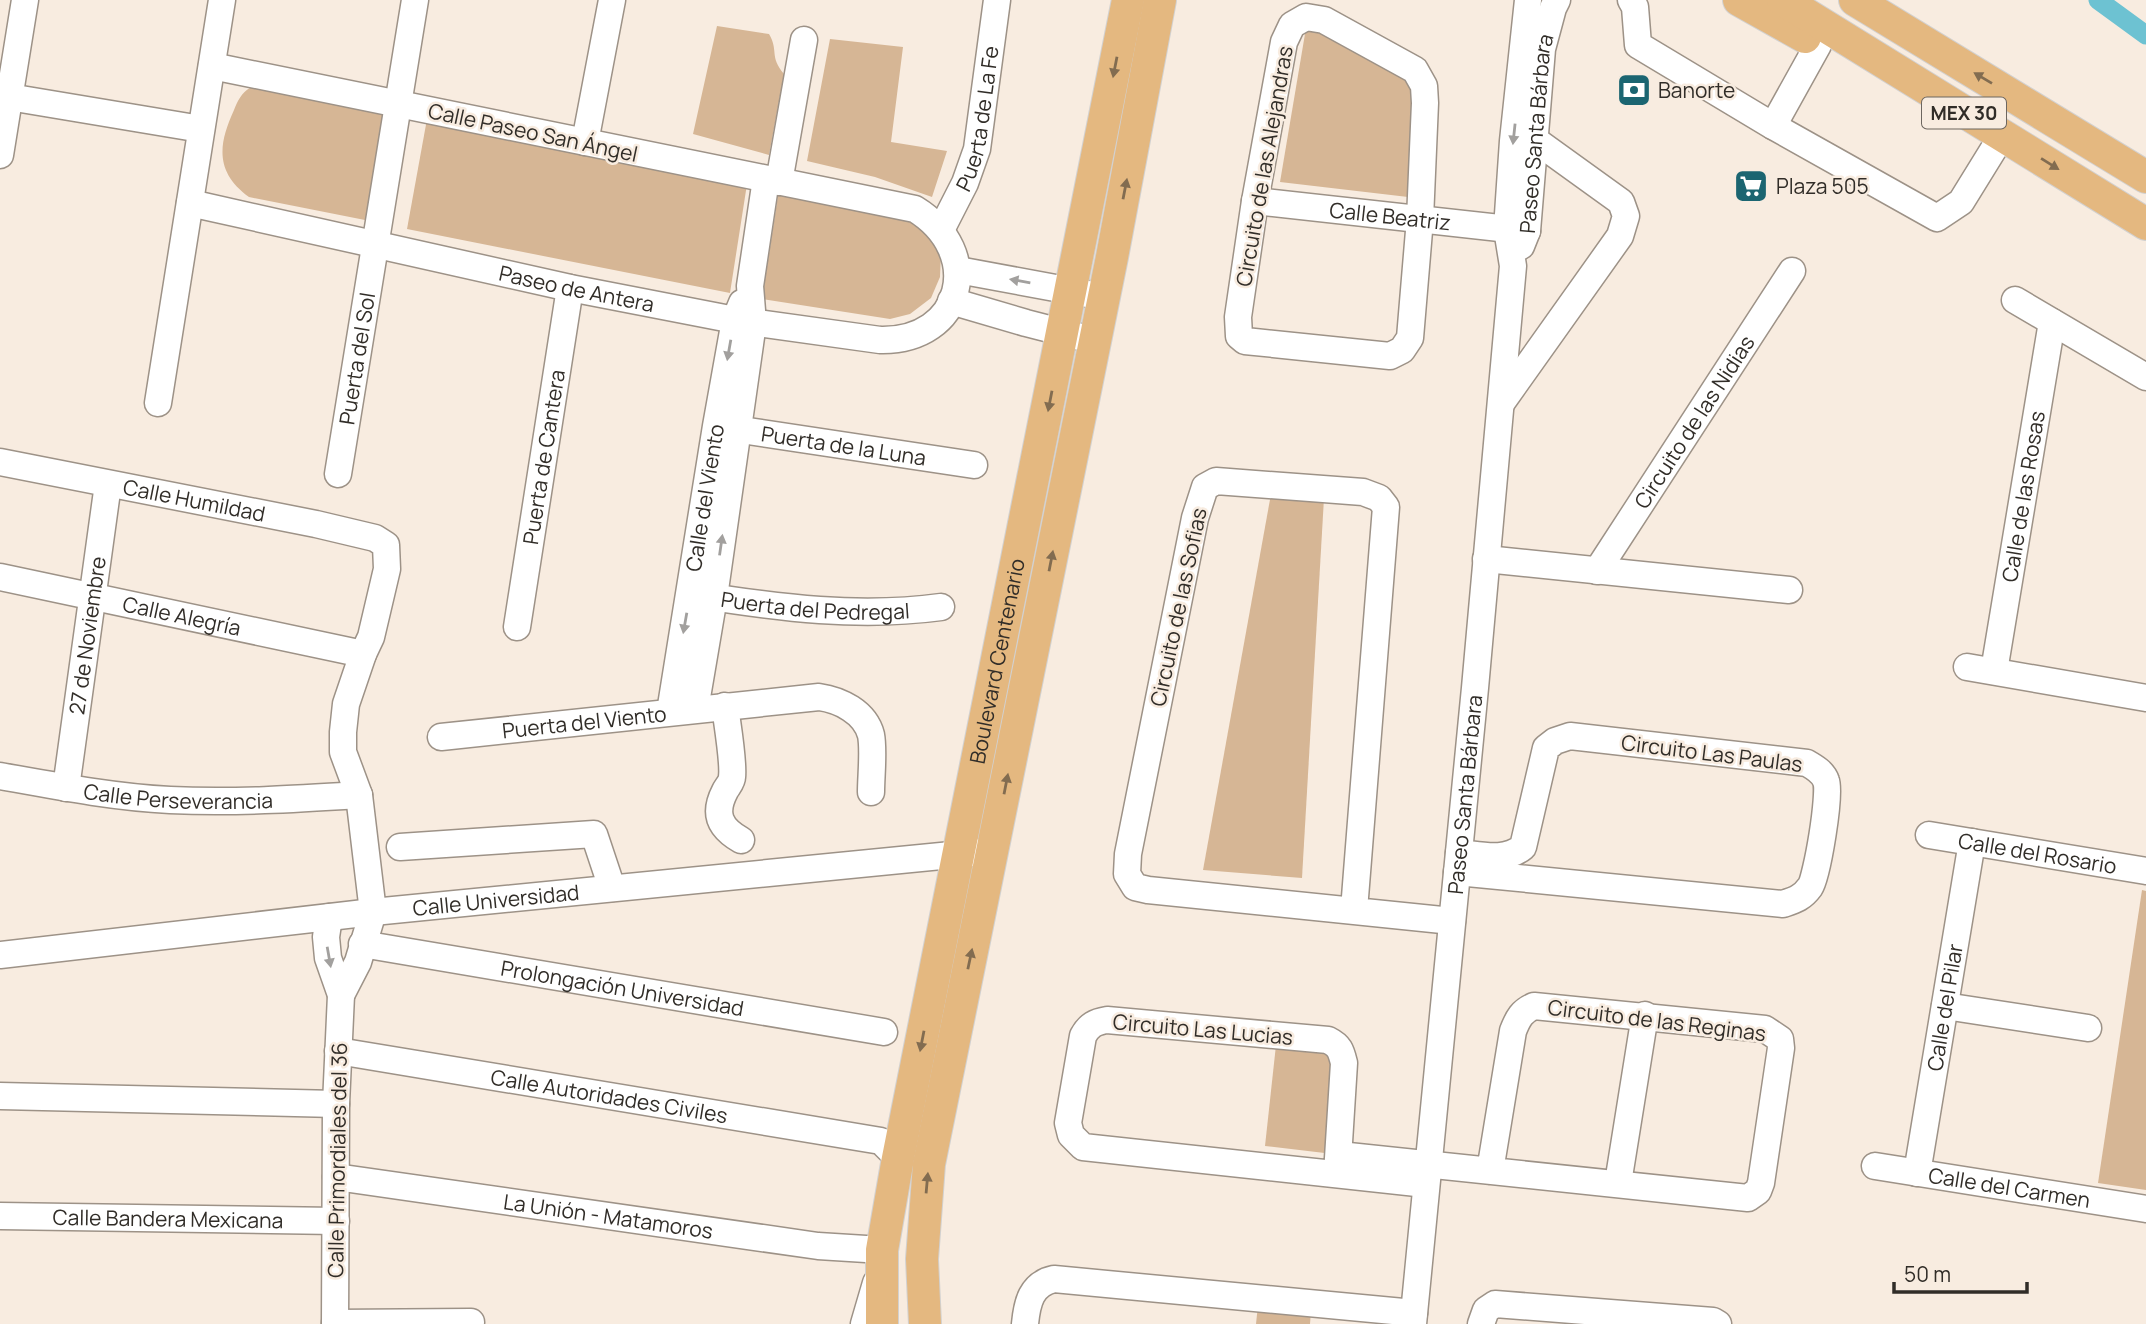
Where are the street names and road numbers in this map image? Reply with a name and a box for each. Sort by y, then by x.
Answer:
street label: Paseo Santa Bárbara [1513,31,1560,234]
street label: Puerta de La Fe [949,44,1005,196]
street label: Circuito de las Alejandras [1229,44,1299,288]
street label: Calle Paseo San Ángel [426,96,640,168]
road number: MEX 30 [1922,97,2006,128]
street label: Calle Beatriz [1328,195,1452,236]
street label: Paseo de Antera [496,259,657,318]
street label: Puerta del Sol [332,290,381,427]
street label: Circuito de las Nidias [1627,330,1761,514]
street label: Puerta de Cantera [516,368,571,546]
street label: Calle de las Rosas [1995,409,2051,584]
street label: Puerta de la Luna [759,419,928,472]
street label: Calle del Viento [679,422,730,573]
street label: Calle Humildad [121,473,268,528]
street label: Circuito de las Sofias [1143,505,1213,709]
street label: 27 de Noviembre [62,555,112,716]
street label: Boulevard Centenario [963,556,1031,766]
street label: Puerta del Pedregal [719,585,911,626]
street label: Calle Alegría [120,589,244,642]
street label: Paseo Santa Bárbara [1441,693,1488,896]
street label: Puerta del Viento [501,699,668,744]
street label: Circuito Las Paulas [1620,728,1804,778]
street label: Calle Perseverancia [82,777,274,815]
street label: Calle del Rosario [1956,826,2119,880]
street label: Calle Universidad [411,878,581,922]
street label: Calle del Pilar [1920,941,1969,1073]
street label: Prolongación Universidad [499,954,746,1022]
street label: Circuito de las Reginas [1546,993,1768,1047]
street label: Circuito Las Lucias [1112,1007,1294,1051]
street label: Calle Primordiales del 36 [321,1042,353,1278]
street label: Calle Autoridades Civiles [489,1063,730,1129]
street label: Calle del Carmen [1926,1161,2092,1214]
street label: La Unión - Matamoros [502,1187,715,1245]
street label: Calle Bandera Mexicana [52,1203,283,1234]

